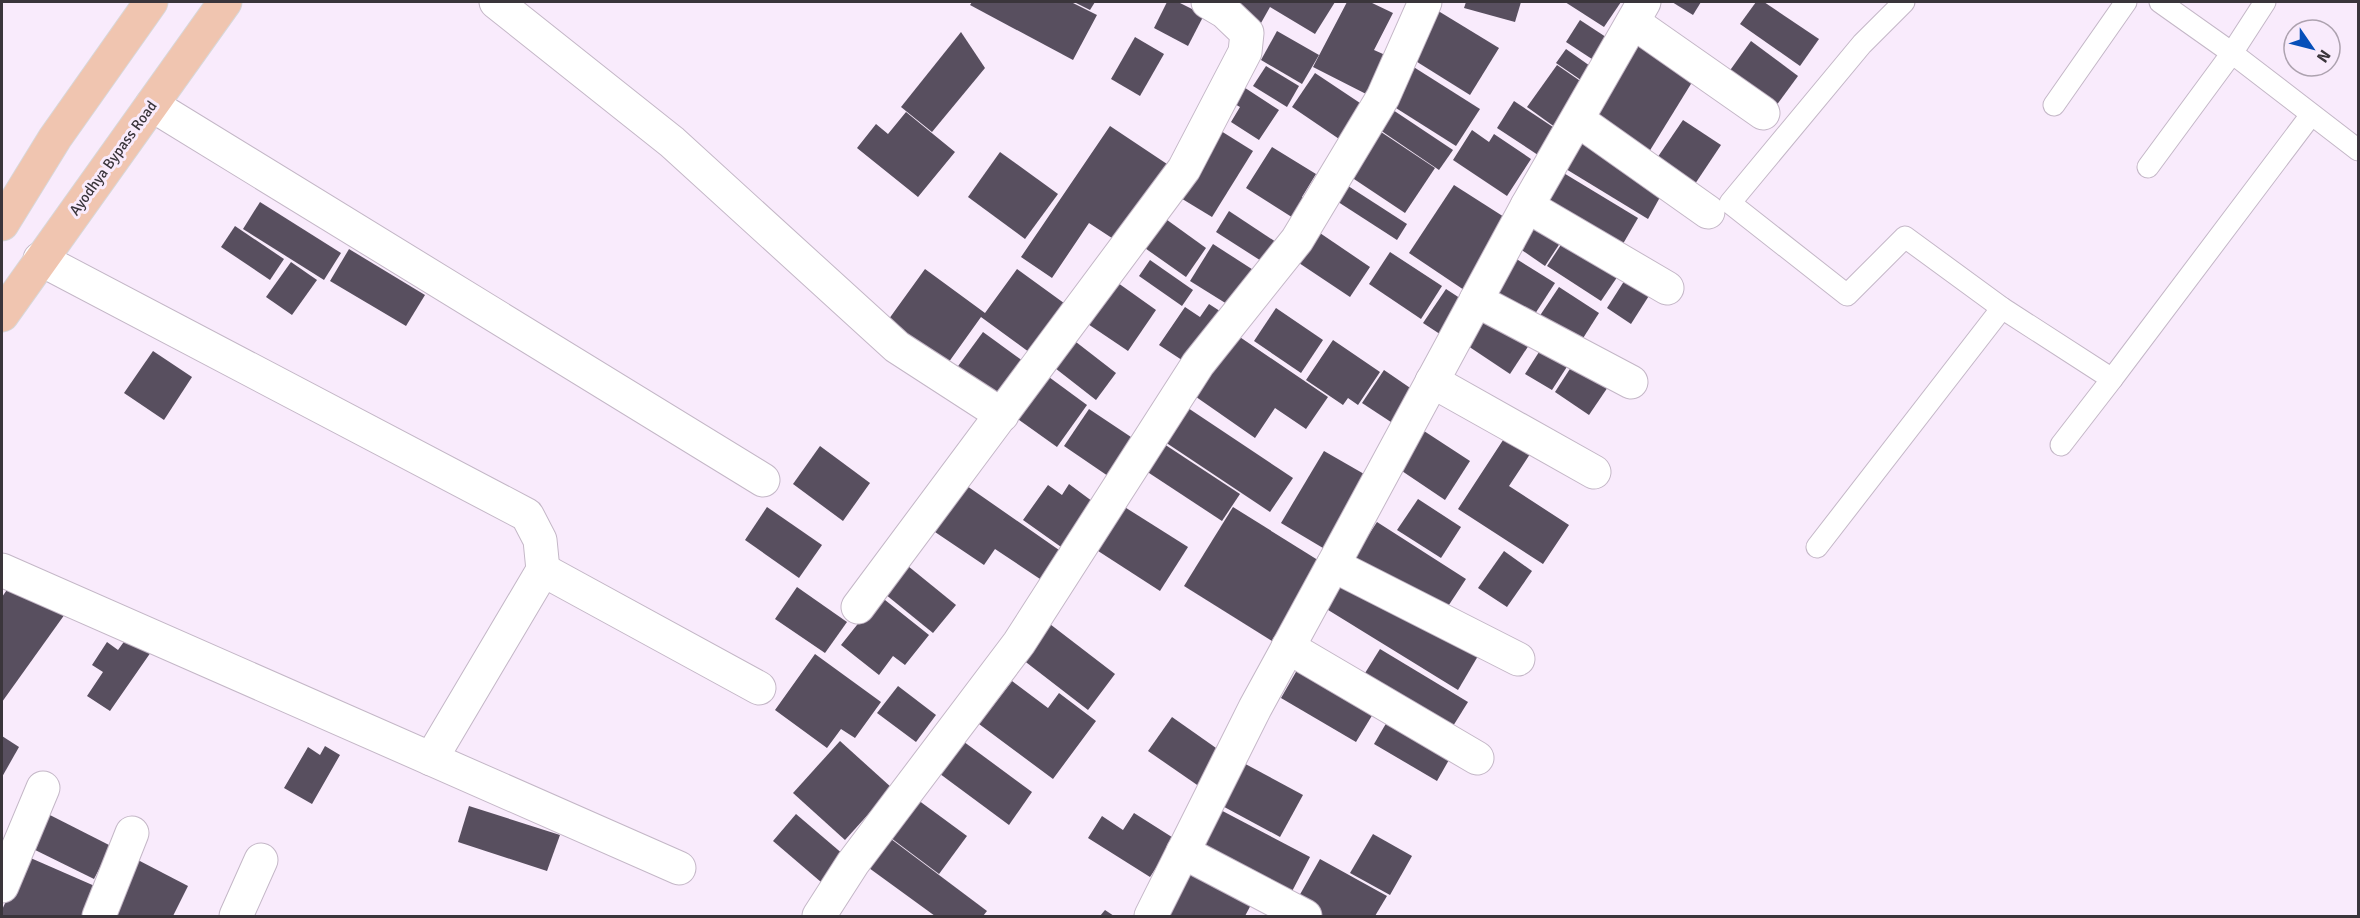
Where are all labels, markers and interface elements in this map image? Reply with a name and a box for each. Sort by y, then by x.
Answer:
north arrow [2282,18,2342,78]
text: N [2312,46,2335,66]
street label: Ayodhya Bypass Road [65,97,161,219]

